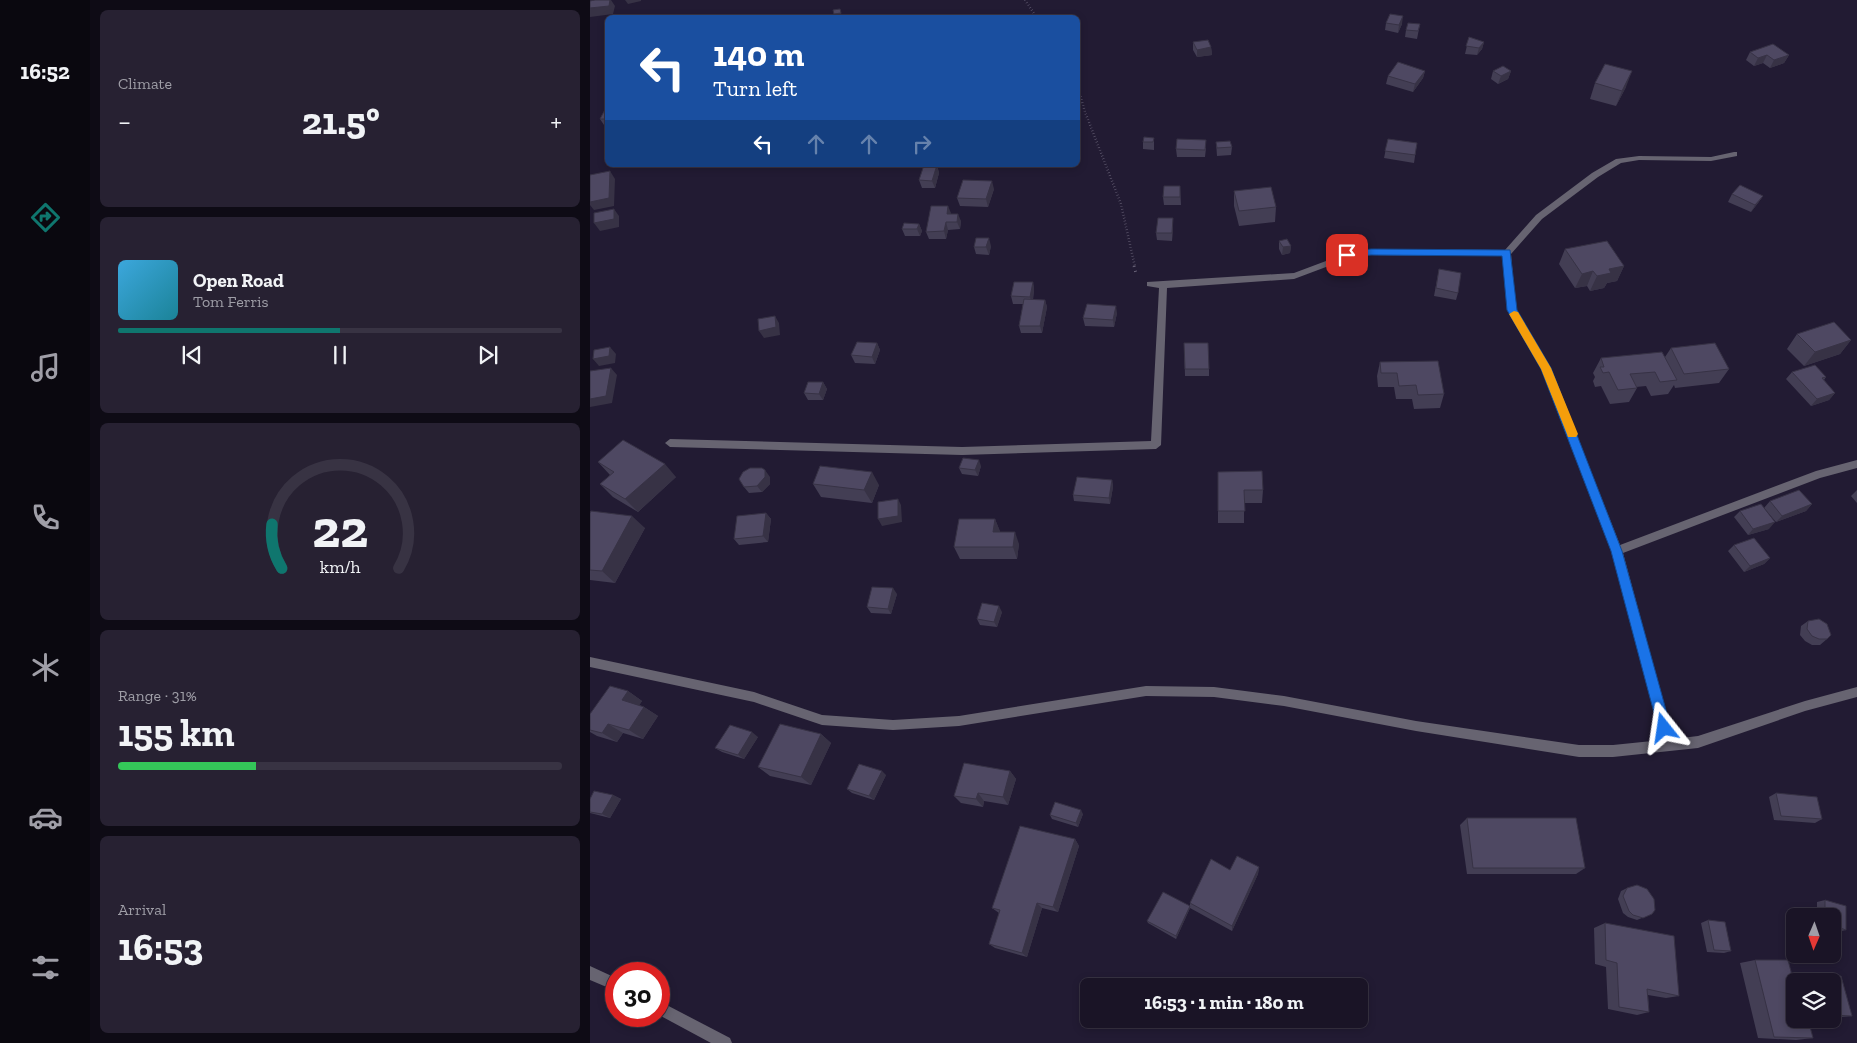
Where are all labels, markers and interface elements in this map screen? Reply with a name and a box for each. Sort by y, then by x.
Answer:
text: 140 m [713,33,804,75]
icon: left [630,35,695,100]
text: 16:52 [20,58,70,85]
text: Climate [118,74,172,93]
text: Turn left [713,75,797,102]
text: 21.5° [302,98,380,144]
text: − [118,105,131,138]
text: + [550,105,562,138]
icon: left [749,130,777,158]
icon: ahead [802,130,830,158]
icon: ahead [855,130,883,158]
icon: right [908,130,936,158]
icon: directions [28,200,63,235]
pin [1326,234,1368,276]
icon: arrive [1333,241,1361,269]
text: Open Road [193,269,284,292]
text: Tom Ferris [193,292,269,311]
icon: previous [178,341,206,369]
icon: pause [326,341,354,369]
icon: next [474,341,502,369]
icon: music [28,350,63,385]
text: 22 [312,498,368,560]
icon: phone [28,500,63,535]
text: km/h [320,556,360,578]
icon: climate [28,650,63,685]
text: Range · 31% [118,686,197,705]
position arrow [1637,701,1689,753]
text: 155 km [118,710,234,756]
icon: car [28,800,63,835]
text: Arrival [118,900,166,919]
north arrow [1786,908,1841,962]
map controls [1786,908,1841,1028]
text: 16:53 [118,924,203,970]
icon: filters [28,950,63,985]
speed limit sign: 30 [605,962,670,1027]
button: layers [1786,973,1841,1028]
text: 16:53 · 1 min · 180 m [1144,991,1304,1014]

